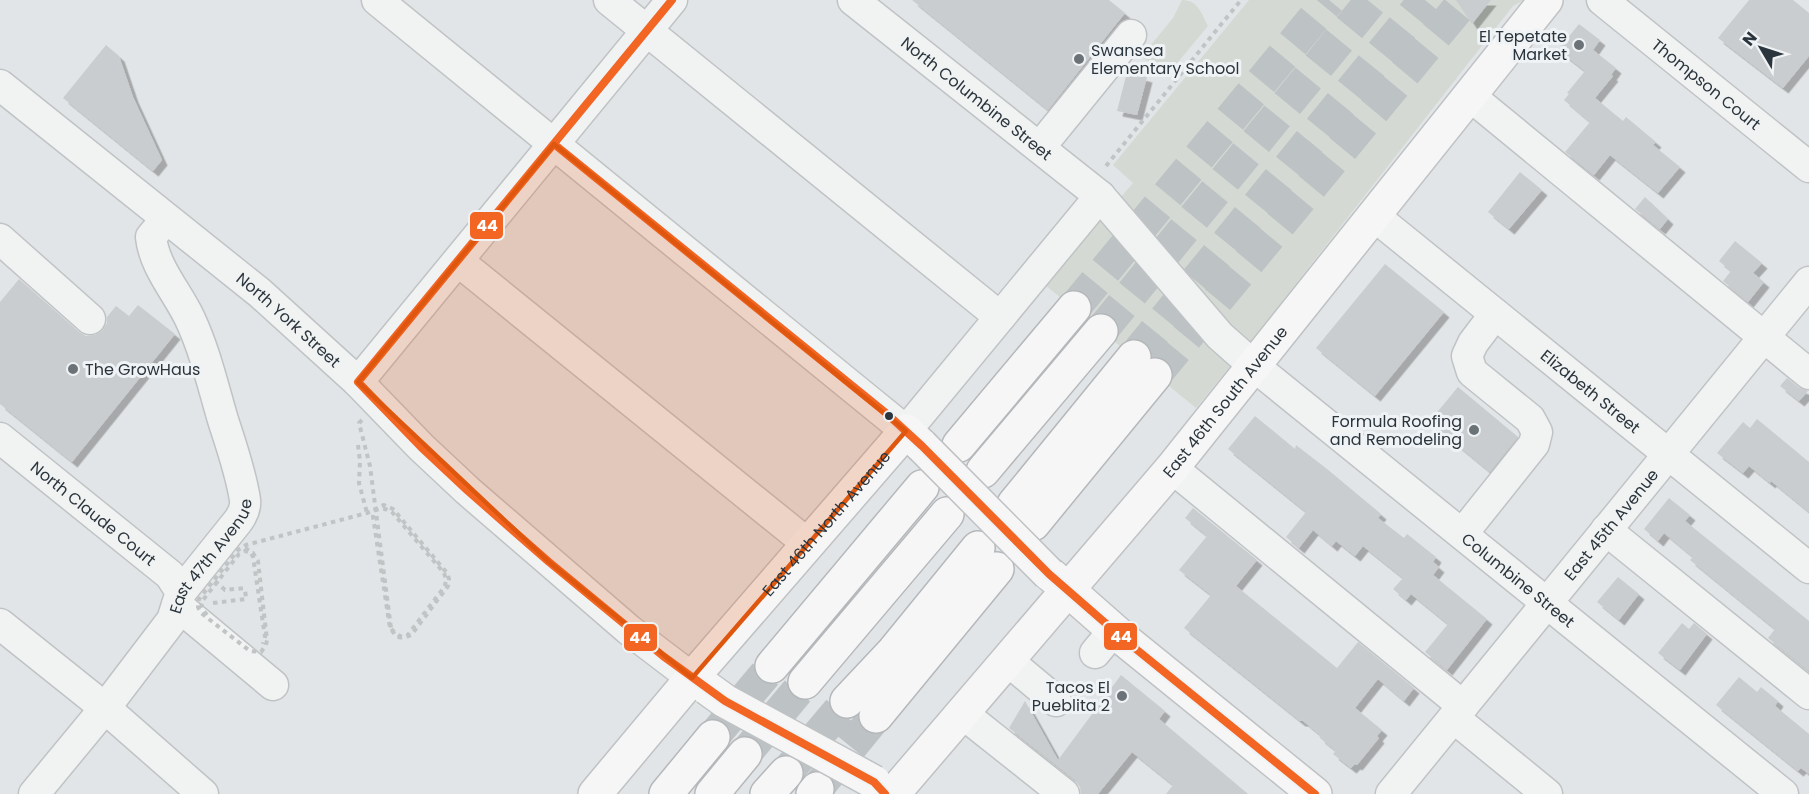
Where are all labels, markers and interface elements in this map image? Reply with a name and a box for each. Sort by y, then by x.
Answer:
north arrow [1731,18,1791,78]
place label: El Tepetate Market [1479,25,1567,66]
text: N [1737,27,1762,51]
street label: North Columbine Street [896,31,1057,166]
street label: Thompson Court [1647,33,1766,135]
marker: El Tepetate Market [1572,38,1586,52]
place label: Swansea Elementary School [1091,39,1239,80]
marker: Swansea Elementary School [1072,52,1086,66]
line badge: 44 [469,211,504,240]
text: 44 [476,214,498,237]
street label: North York Street [231,267,346,373]
street label: East 46th South Avenue [1157,321,1293,483]
street label: Elizabeth Street [1536,344,1645,439]
place label: The GrowHaus [85,358,200,381]
marker: The GrowHaus [66,362,80,376]
unlabelled marker [883,410,895,422]
place label: Formula Roofing and Remodeling [1330,410,1462,451]
marker: Formula Roofing and Remodeling [1467,423,1481,437]
street label: East 46th North Avenue [756,445,896,601]
street label: North Claude Court [26,456,161,571]
street label: East 45th Avenue [1558,464,1664,585]
street label: East 47th Avenue [163,498,257,616]
street label: Columbine Street [1457,527,1580,633]
line badge: 44 [1103,622,1138,651]
line badge: 44 [623,623,658,652]
text: 44 [1110,625,1132,648]
text: 44 [629,626,651,649]
place label: Tacos El Pueblita 2 [1032,676,1110,717]
marker: Tacos El Pueblita 2 [1115,689,1129,703]

